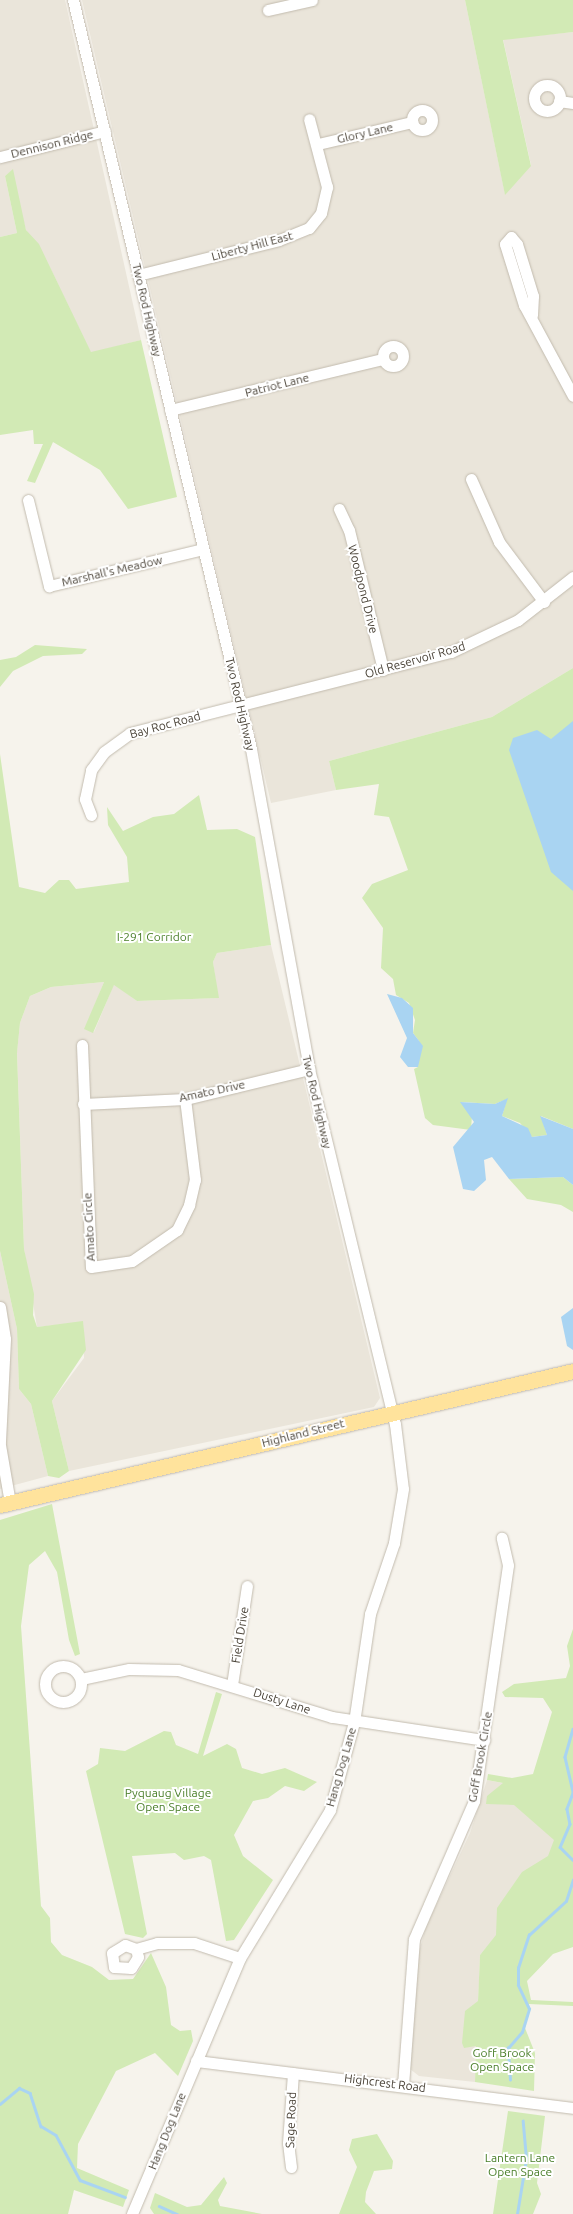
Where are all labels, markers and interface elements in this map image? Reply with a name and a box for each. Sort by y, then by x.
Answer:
street label: Glory Lane [335,120,395,146]
street label: Dennison Ridge [9,127,95,161]
street label: Liberty Hill East [210,228,294,264]
street label: Two Rod Highway [129,262,165,358]
street label: Patriot Lane [243,370,311,400]
street label: Woodpond Drive [345,543,381,635]
street label: Marshall's Meadow [60,552,164,590]
street label: Old Reservoir Road [363,639,467,681]
street label: Two Rod Highway [222,656,258,752]
street label: Bay Roc Road [128,709,202,741]
park label: I-291 Corridor [117,930,191,944]
street label: Two Rod Highway [299,1054,335,1150]
street label: Amato Drive [178,1077,246,1105]
street label: Amato Circle [80,1192,98,1262]
street label: Highland Street [260,1416,346,1450]
street label: Field Drive [228,1606,252,1664]
street label: Dusty Lane [251,1685,313,1717]
street label: Goff Brook Circle [465,1710,495,1804]
street label: Hang Dog Lane [323,1726,359,1808]
park label: Pyquaug Village Open Space [125,1786,211,1814]
park label: Goff Brook Open Space [470,2046,534,2074]
street label: Highcrest Road [343,2071,427,2095]
street label: Hang Dog Lane [145,2090,189,2172]
street label: Sage Road [283,2092,299,2148]
park label: Lantern Lane Open Space [485,2151,555,2179]

